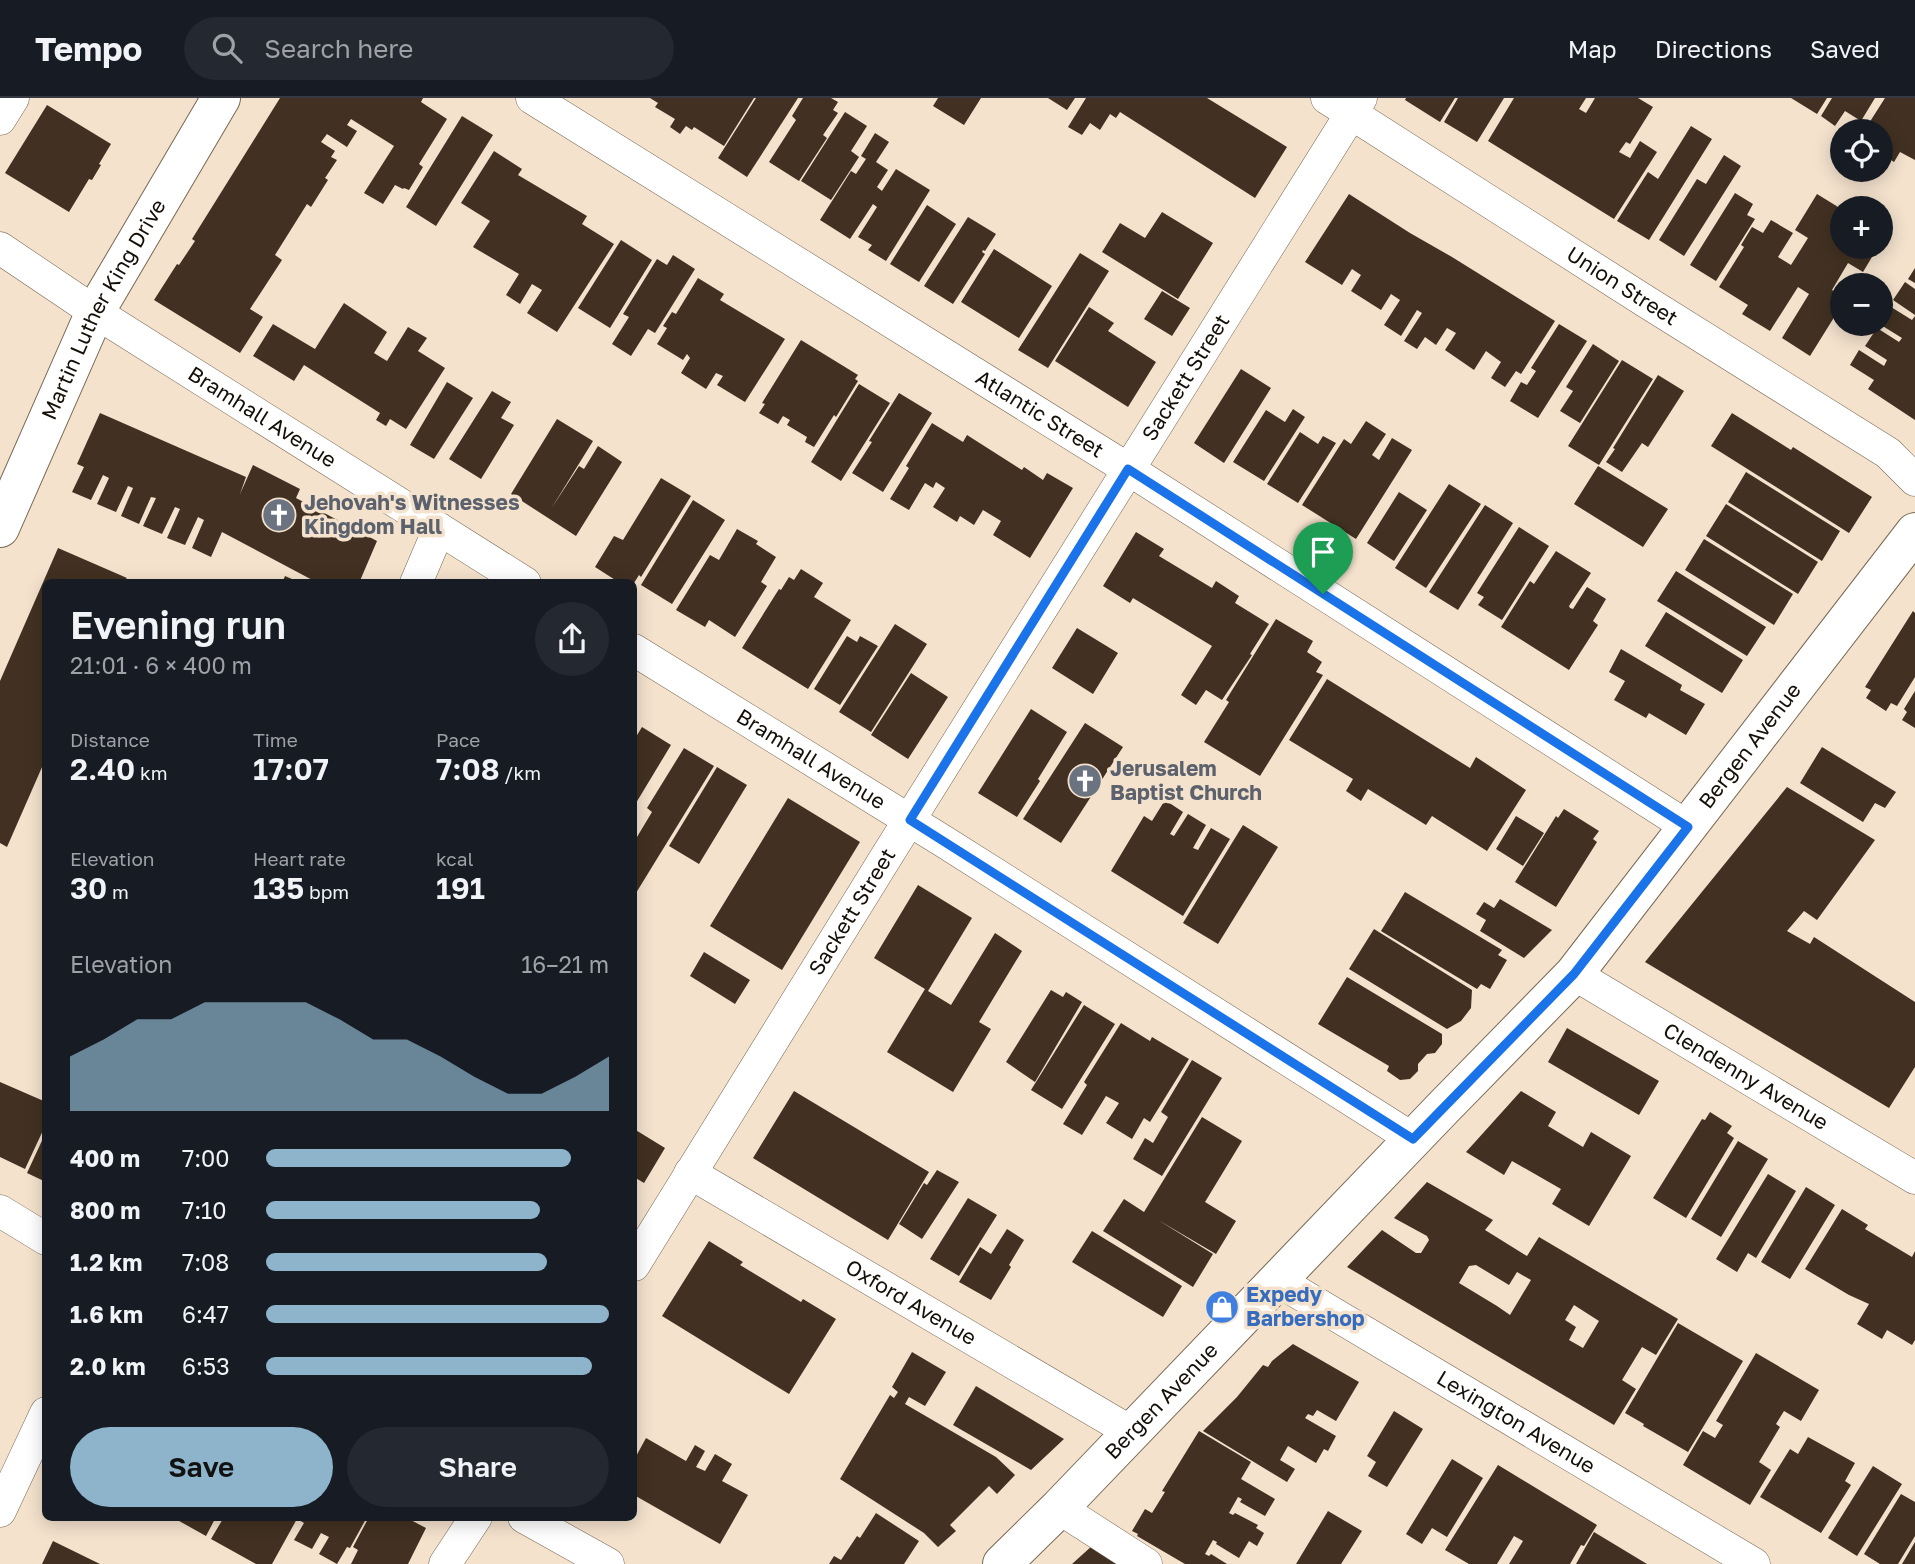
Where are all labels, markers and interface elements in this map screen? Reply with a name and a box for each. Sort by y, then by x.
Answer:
search box [184,17,674,80]
text: Tempo [35,29,142,68]
icon: search [208,29,246,67]
text: Search here [264,33,413,64]
text: Map [1568,34,1617,63]
text: Directions [1655,34,1772,63]
text: Saved [1810,34,1880,63]
map controls [1830,119,1893,336]
button: locate [1830,119,1893,182]
street label: Martin Luther King Drive [35,194,171,424]
button: + [1830,196,1893,259]
street label: Union Street [1562,240,1683,330]
button: − [1830,273,1893,336]
street label: Sackett Street [1136,309,1234,445]
street label: Bramhall Avenue [184,360,342,473]
street label: Atlantic Street [971,364,1109,463]
place label: Jehovah's Witnesses Kingdom Hall [304,489,520,539]
church icon: Jehovah's Witnesses Kingdom Hall [260,496,298,534]
pin [1293,522,1353,594]
icon: arrive [1304,533,1342,571]
text: Evening run [70,602,286,647]
button: share [535,602,609,676]
text: 21:01 · 6 × 400 m [70,651,252,679]
street label: Bergen Avenue [1693,677,1806,813]
street label: Bramhall Avenue [732,703,891,814]
text: Distance [70,728,150,751]
text: Time [253,728,298,751]
text: Pace [436,728,480,751]
text: 2.40 [70,751,135,787]
text: 17:07 [253,751,329,787]
text: 7:08 [436,751,500,787]
place label: Jerusalem Baptist Church [1110,755,1262,805]
text: km [135,761,168,784]
text: /km [500,761,541,784]
church icon: Jerusalem Baptist Church [1066,762,1104,800]
street label: Sackett Street [802,843,900,980]
text: Elevation [70,847,155,870]
text: Heart rate [253,847,346,870]
text: kcal [436,847,474,870]
text: 30 [70,870,107,906]
text: 135 [253,870,304,906]
text: 191 [436,870,485,906]
text: m [107,880,129,903]
text: bpm [304,880,349,903]
text: Elevation [70,950,172,978]
text: 16–21 m [521,950,609,978]
street label: Clendenny Avenue [1659,1017,1833,1135]
text: 400 m [70,1144,140,1172]
text: 7:00 [182,1144,230,1172]
text: 800 m [70,1196,141,1224]
text: 7:10 [182,1196,227,1224]
text: 1.2 km [70,1248,142,1276]
text: 7:08 [182,1248,229,1276]
street label: Oxford Avenue [841,1253,981,1350]
place label: Expedy Barbershop [1246,1281,1365,1331]
shop icon: Expedy Barbershop [1203,1288,1241,1326]
text: 1.6 km [70,1300,143,1328]
text: 6:47 [182,1300,229,1328]
street label: Bergen Avenue [1099,1337,1223,1464]
text: 2.0 km [70,1352,146,1380]
text: 6:53 [182,1352,230,1380]
street label: Lexington Avenue [1432,1364,1600,1479]
button: Save [70,1427,333,1507]
button: Share [347,1427,609,1507]

